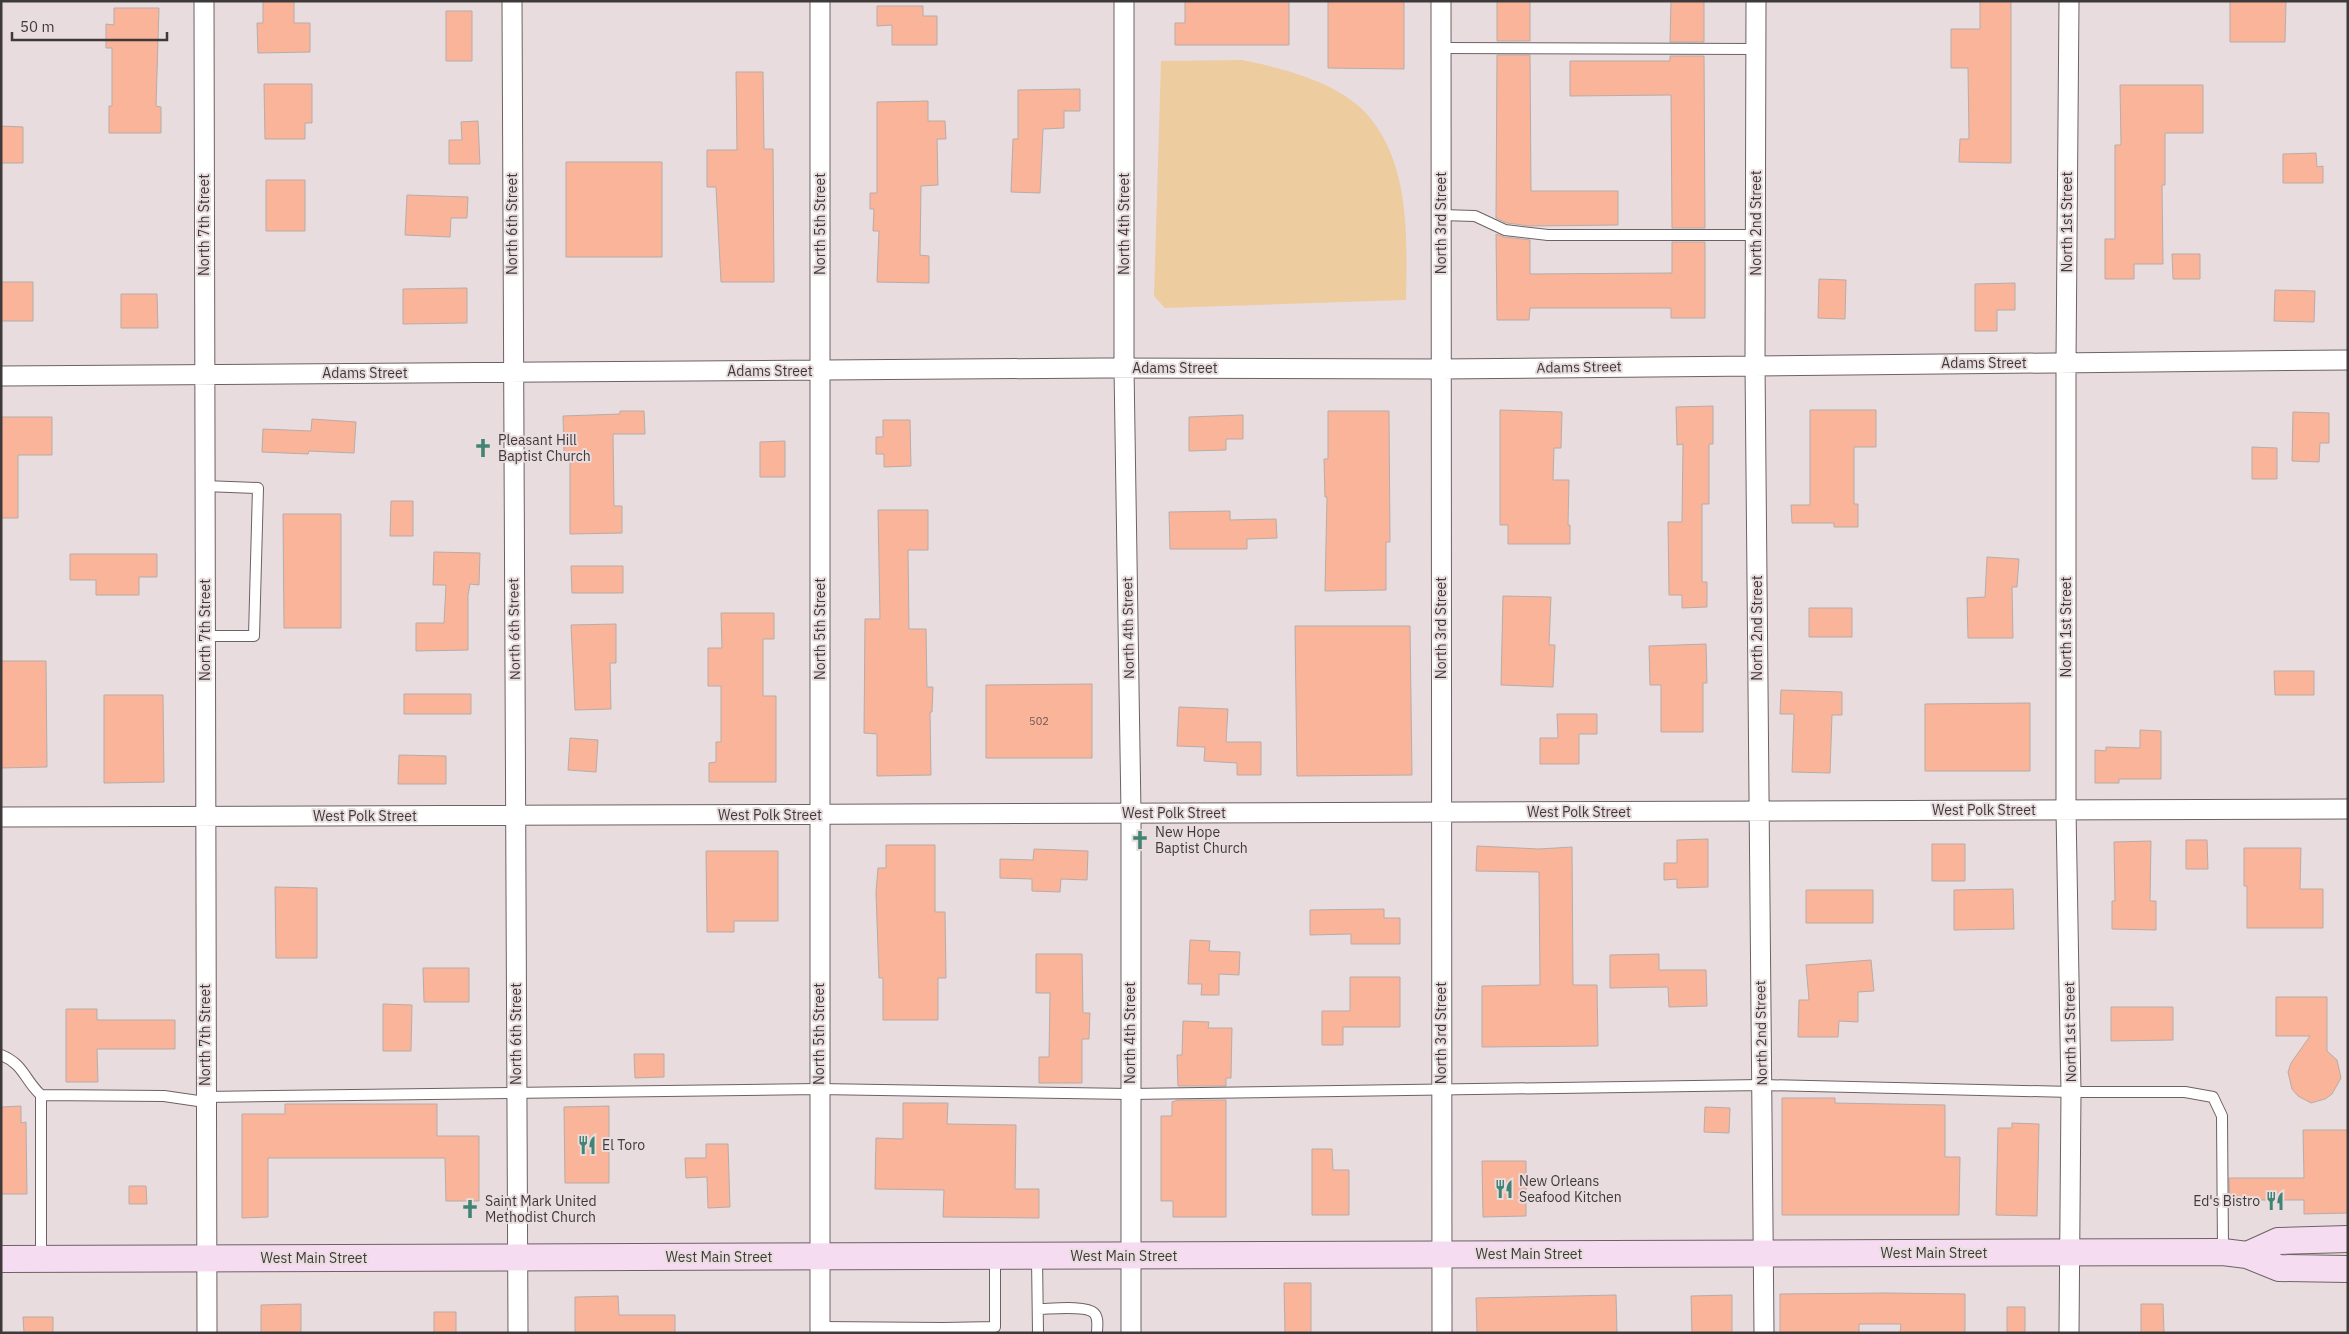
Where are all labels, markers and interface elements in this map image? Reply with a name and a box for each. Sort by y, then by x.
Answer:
scale bar [12,10,168,42]
text: 50 m [20,17,55,36]
street label: North 2nd Street [1747,170,1765,276]
street label: North 1st Street [2058,171,2076,272]
street label: North 3rd Street [1432,172,1450,274]
street label: North 6th Street [503,173,521,275]
street label: North 5th Street [811,173,829,275]
street label: North 4th Street [1115,173,1133,275]
street label: North 7th Street [195,174,213,276]
street label: Adams Street [1941,354,2027,372]
street label: Adams Street [1536,357,1622,377]
street label: Adams Street [1132,359,1218,377]
street label: Adams Street [727,362,813,380]
street label: Adams Street [322,364,408,382]
place label: Pleasant Hill Baptist Church [498,431,591,465]
church icon: Pleasant Hill Baptist Church [472,437,494,459]
street label: North 2nd Street [1748,575,1766,681]
street label: North 1st Street [2057,576,2075,677]
street label: North 4th Street [1118,577,1138,679]
street label: North 3rd Street [1432,577,1450,679]
street label: North 6th Street [504,578,524,680]
street label: North 5th Street [811,578,829,680]
street label: North 7th Street [196,579,214,681]
house number: 502 [1029,714,1049,728]
street label: West Polk Street [1932,801,2036,819]
street label: West Polk Street [1527,803,1631,821]
street label: West Polk Street [1122,804,1226,822]
street label: West Polk Street [718,806,822,824]
street label: West Polk Street [313,807,417,825]
place label: New Hope Baptist Church [1155,823,1248,857]
church icon: New Hope Baptist Church [1129,829,1151,851]
street label: North 2nd Street [1751,980,1771,1086]
street label: North 1st Street [2060,981,2080,1083]
street label: North 4th Street [1121,982,1139,1084]
street label: North 3rd Street [1432,982,1450,1084]
street label: North 6th Street [507,983,525,1085]
street label: North 5th Street [810,983,828,1085]
street label: North 7th Street [196,984,214,1086]
restaurant icon: El Toro [576,1134,598,1156]
place label: El Toro [602,1136,645,1154]
place label: New Orleans Seafood Kitchen [1519,1172,1622,1206]
restaurant icon: New Orleans Seafood Kitchen [1493,1178,1515,1200]
restaurant icon: Ed's Bistro [2264,1190,2286,1212]
place label: Saint Mark United Methodist Church [485,1192,597,1226]
place label: Ed's Bistro [2193,1192,2260,1210]
church icon: Saint Mark United Methodist Church [459,1198,481,1220]
street label: West Main Street [1881,1244,1988,1262]
street label: West Main Street [1476,1245,1583,1263]
street label: West Main Street [1071,1247,1178,1265]
street label: West Main Street [666,1248,773,1266]
street label: West Main Street [261,1249,368,1267]

